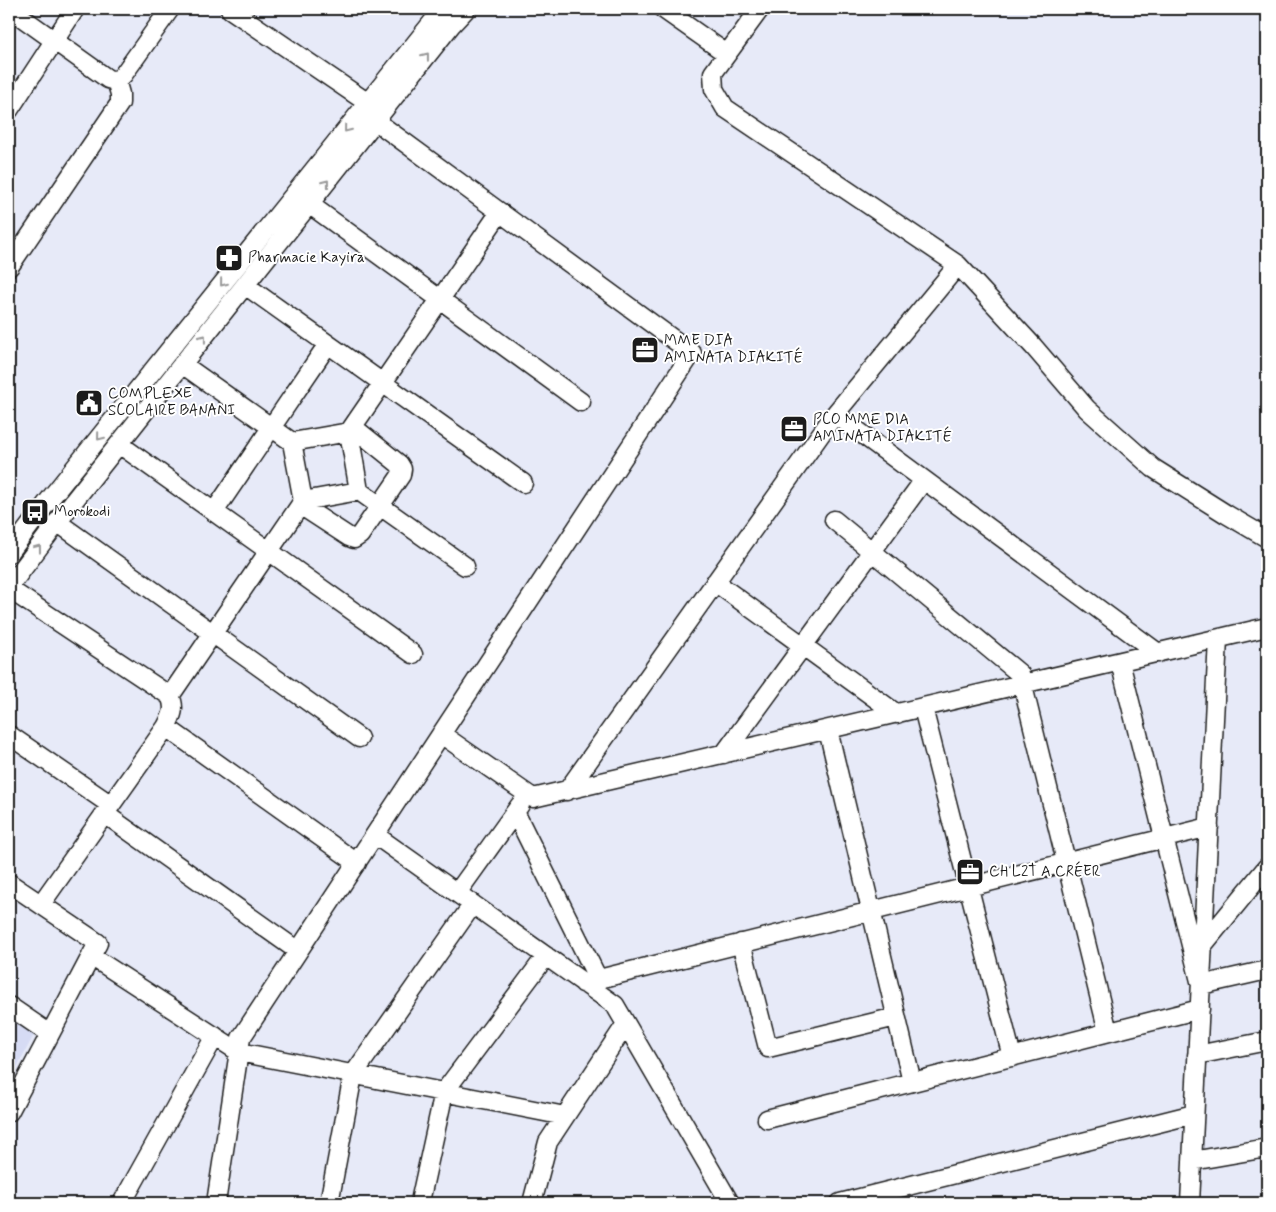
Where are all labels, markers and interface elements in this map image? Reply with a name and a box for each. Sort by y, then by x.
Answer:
one-way arrow [421,53,429,62]
one-way arrow [344,123,353,132]
one-way arrow [320,180,328,189]
pharmacy icon: Pharmacie Kayira [214,243,244,273]
place label: Pharmacie Kayira [248,248,365,268]
one-way arrow [220,277,229,286]
place label: MME DIA AMINATA DIAKITÉ [664,331,803,368]
one-way arrow [198,335,206,344]
office icon: MME DIA AMINATA DIAKITÉ [630,335,660,365]
place label: COMPLEXE SCOLAIRE BANANI [108,384,235,421]
public building icon: COMPLEXE SCOLAIRE BANANI [74,388,104,418]
place label: PCO MME DIA AMINATA DIAKITÉ [813,410,952,447]
office icon: PCO MME DIA AMINATA DIAKITÉ [779,414,809,444]
one-way arrow [96,431,105,440]
bus stop icon: Morokodi [20,497,50,527]
place label: Morokodi [54,502,110,522]
one-way arrow [32,544,41,554]
office icon: CH L2T A CRÉER [955,857,985,887]
place label: CH L2T A CRÉER [989,861,1101,882]

